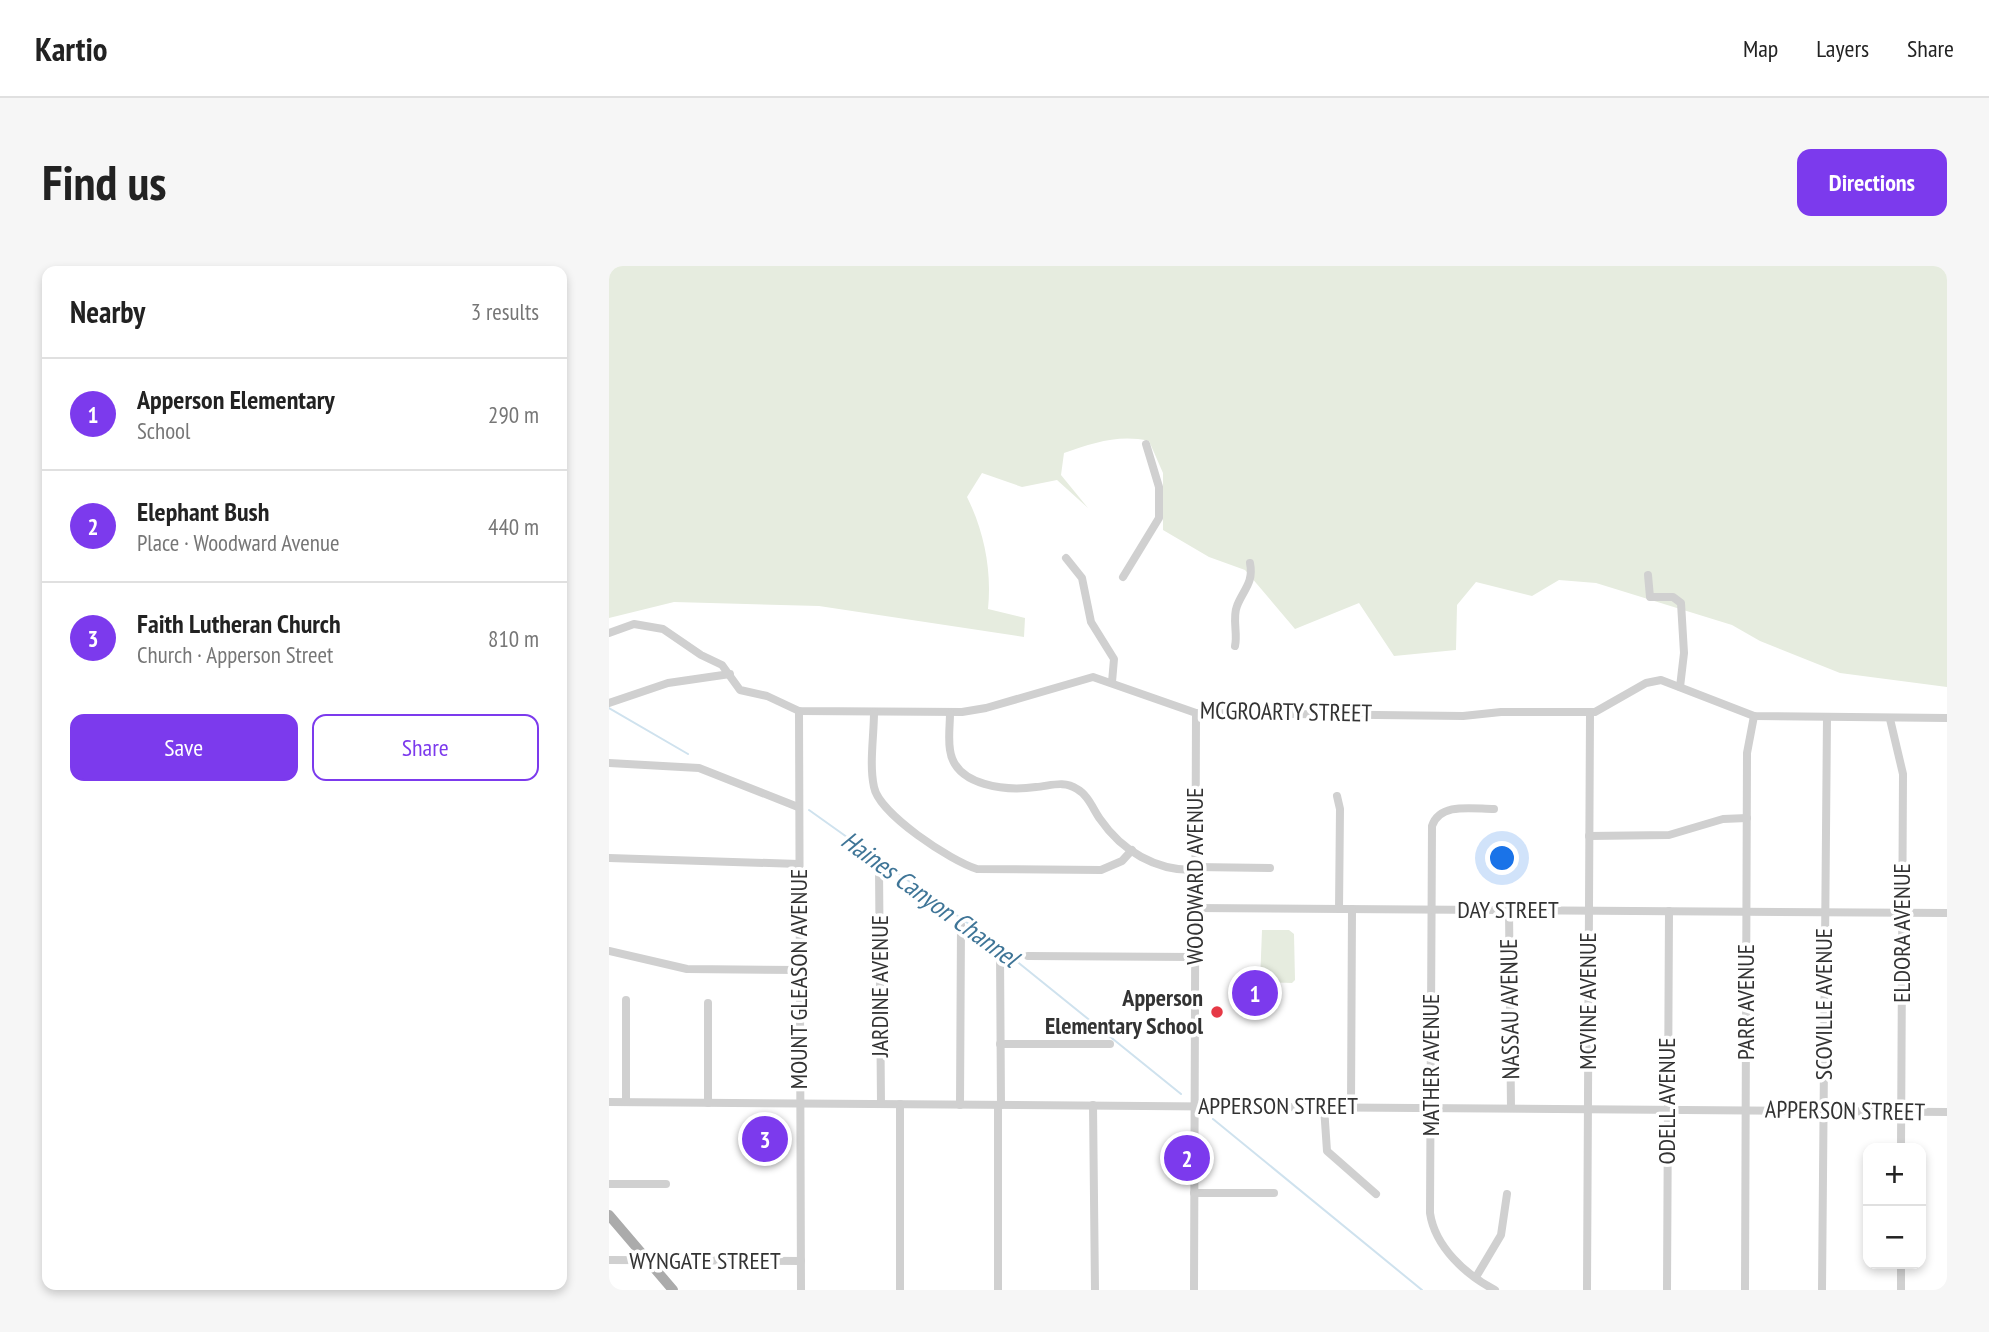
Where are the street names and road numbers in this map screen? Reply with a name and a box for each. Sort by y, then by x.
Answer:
street label: MCGROARTY STREET [1200,694,1373,729]
street label: WOODWARD AVENUE [1179,787,1210,965]
street label: ELDORA AVENUE [1886,863,1917,1003]
street label: MOUNT GLEASON AVENUE [783,869,814,1089]
street label: DAY STREET [1457,894,1559,925]
street label: JARDINE AVENUE [864,915,895,1058]
street label: SCOVILLE AVENUE [1808,928,1839,1080]
street label: MCVINE AVENUE [1572,932,1603,1070]
street label: NASSAU AVENUE [1493,938,1526,1080]
street label: PARR AVENUE [1730,944,1761,1060]
street label: MATHER AVENUE [1415,994,1446,1136]
street label: ODELL AVENUE [1651,1037,1682,1165]
street label: APPERSON STREET [1198,1090,1358,1121]
street label: APPERSON STREET [1765,1094,1926,1127]
street label: WYNGATE STREET [629,1245,781,1276]

